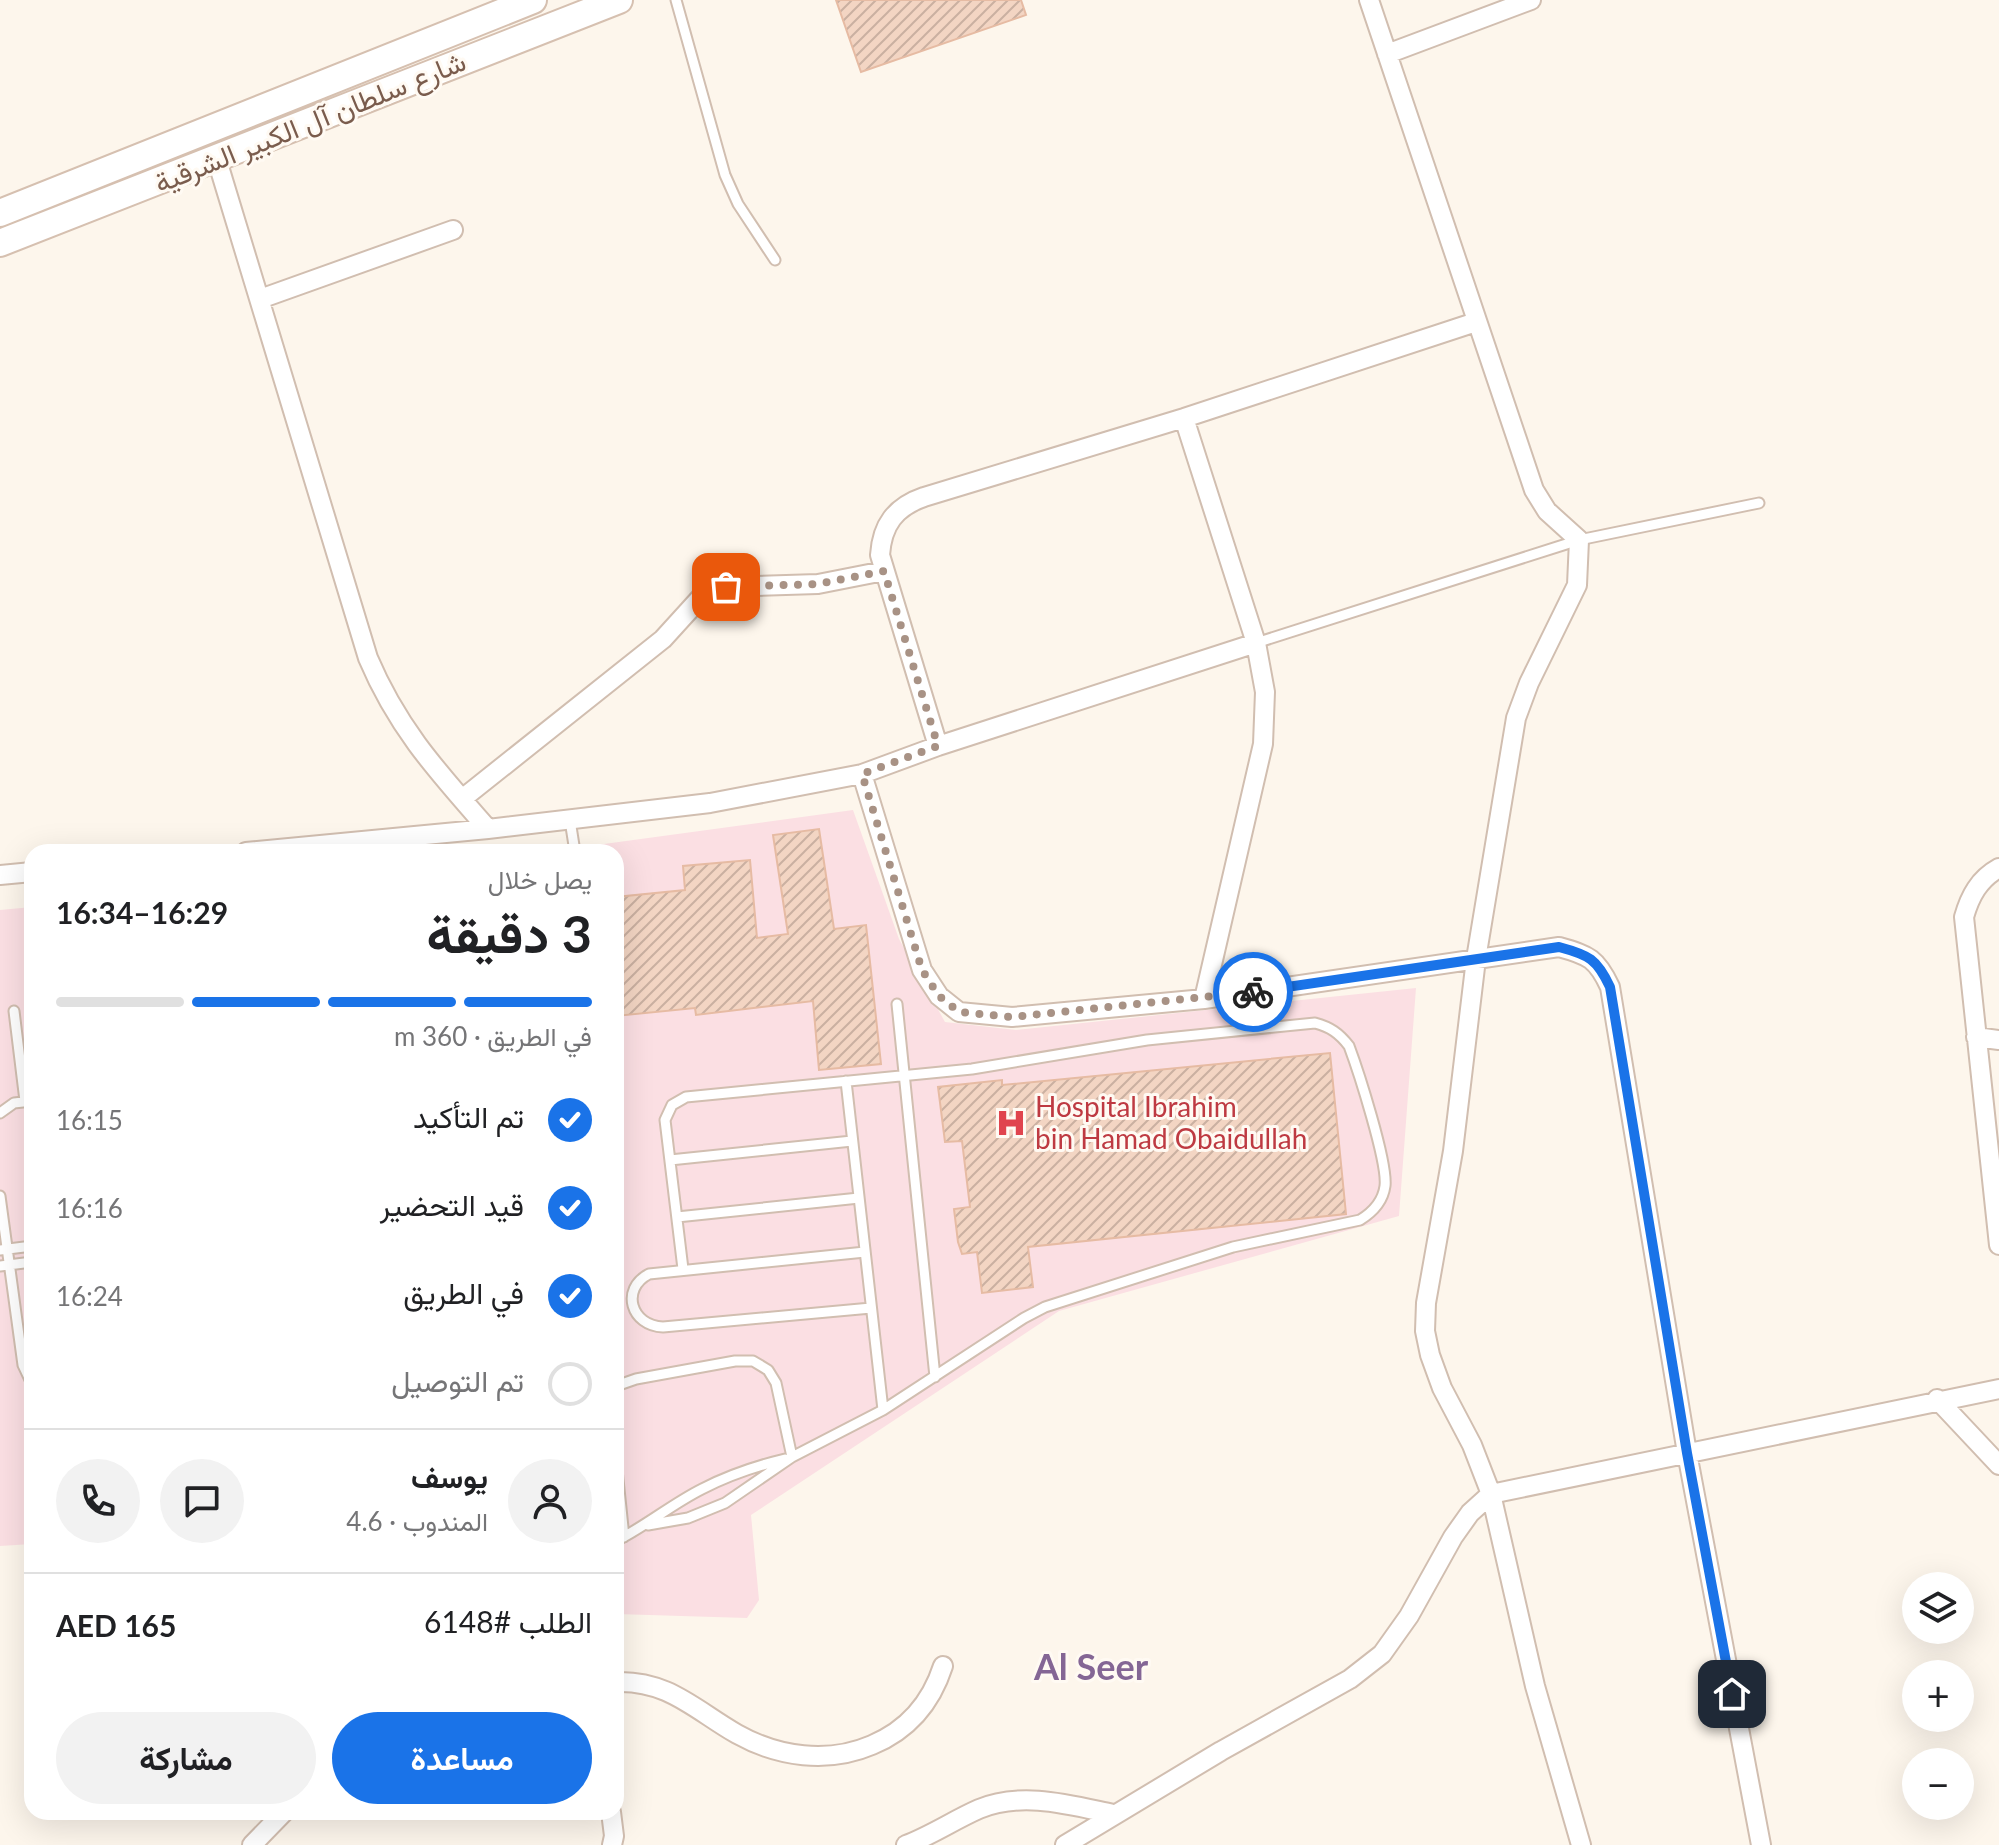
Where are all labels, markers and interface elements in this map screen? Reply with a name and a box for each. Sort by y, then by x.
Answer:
street label: شارع سلطان آل الكبير الشرقية [149,43,471,202]
pin [692,553,760,621]
icon: bag [704,565,748,609]
text: يصل خلال [488,863,592,895]
text: 16:29–16:34 [56,894,228,930]
text: 3 دقيقة [427,902,592,964]
courier [1213,952,1293,1032]
icon: bike [1231,970,1275,1014]
text: في الطريق · 360 m [394,1020,592,1052]
place label: Hospital Ibrahim bin Hamad Obaidullah [1035,1089,1307,1155]
text: تم التأكيد [413,1098,524,1134]
icon: check [548,1098,592,1142]
text: 16:15 [56,1104,123,1136]
hospital icon: Hospital Ibrahim bin Hamad Obaidullah [994,1106,1028,1140]
text: قيد التحضير [380,1186,524,1222]
icon: check [548,1186,592,1230]
text: 16:16 [56,1192,123,1224]
text: في الطريق [403,1274,524,1310]
icon: check [548,1274,592,1318]
text: 16:24 [56,1280,123,1312]
text: تم التوصيل [391,1362,524,1398]
text: يوسف [411,1458,488,1494]
button: phone [56,1459,140,1543]
button: chat [160,1459,244,1543]
button: person [508,1459,592,1543]
text: المندوب · 4.6 [346,1505,488,1537]
map controls [1902,1572,1974,1820]
button: layers [1902,1572,1974,1644]
text: الطلب #6148 [424,1603,592,1639]
text: AED 165 [56,1607,176,1643]
district label: Al Seer [1033,1644,1149,1688]
pin [1698,1660,1766,1728]
button: + [1902,1660,1974,1732]
icon: home [1710,1672,1754,1716]
button: مشاركة [56,1712,316,1804]
button: مساعدة [332,1712,592,1804]
button: − [1902,1748,1974,1820]

